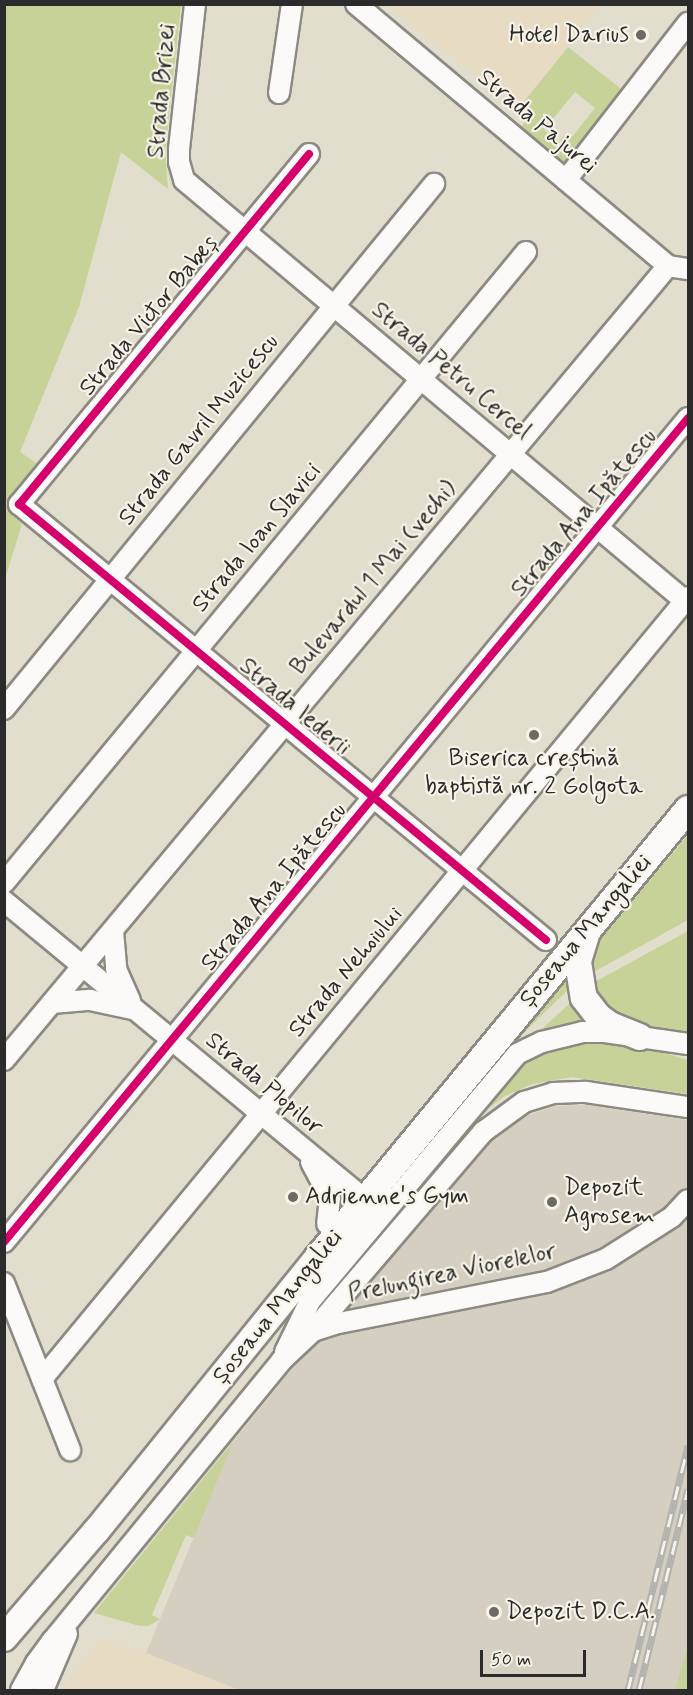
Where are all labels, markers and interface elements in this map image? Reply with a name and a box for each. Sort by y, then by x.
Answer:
place label: Hotel Darius [506,21,629,49]
street label: Strada Brizei [142,23,182,159]
marker: Hotel Darius [634,28,648,42]
street label: Strada Pajurei [472,64,602,180]
street label: Strada Victor Babeș [73,229,225,403]
street label: Strada Petru Cercel [366,296,536,446]
street label: Strada Gavril Muzicescu [110,325,288,535]
street label: Strada Ana Ipătescu [506,423,662,603]
street label: Strada Ioan Slavici [184,455,330,621]
street label: Bulevardul 1 Mai (vechi) [284,475,464,681]
street label: Strada Iederii [231,650,359,764]
marker: Biserica creștină baptistă nr. 2 Golgota [527,728,541,742]
place label: Biserica creștină baptistă nr. 2 Golgota [425,745,643,801]
street label: Strada Ana Ipătescu [196,797,352,977]
street label: Șoseaua Mangaliei [514,850,658,1012]
street label: Strada Nehoiului [283,901,409,1043]
street label: Strada Plopilor [199,1026,329,1142]
place label: Depozit Agrosem [564,1174,655,1230]
place label: Adrienne's Gym [305,1183,477,1211]
marker: Adrienne's Gym [286,1190,300,1204]
marker: Depozit Agrosem [545,1195,559,1209]
street label: Șoseaua Mangaliei [208,1225,348,1389]
street label: Prelungirea Viorelelor [346,1237,558,1309]
place label: Depozit D.C.A. [506,1598,656,1626]
marker: Depozit D.C.A. [487,1605,501,1619]
scale bar [483,1638,590,1676]
text: 50 m [491,1648,531,1672]

